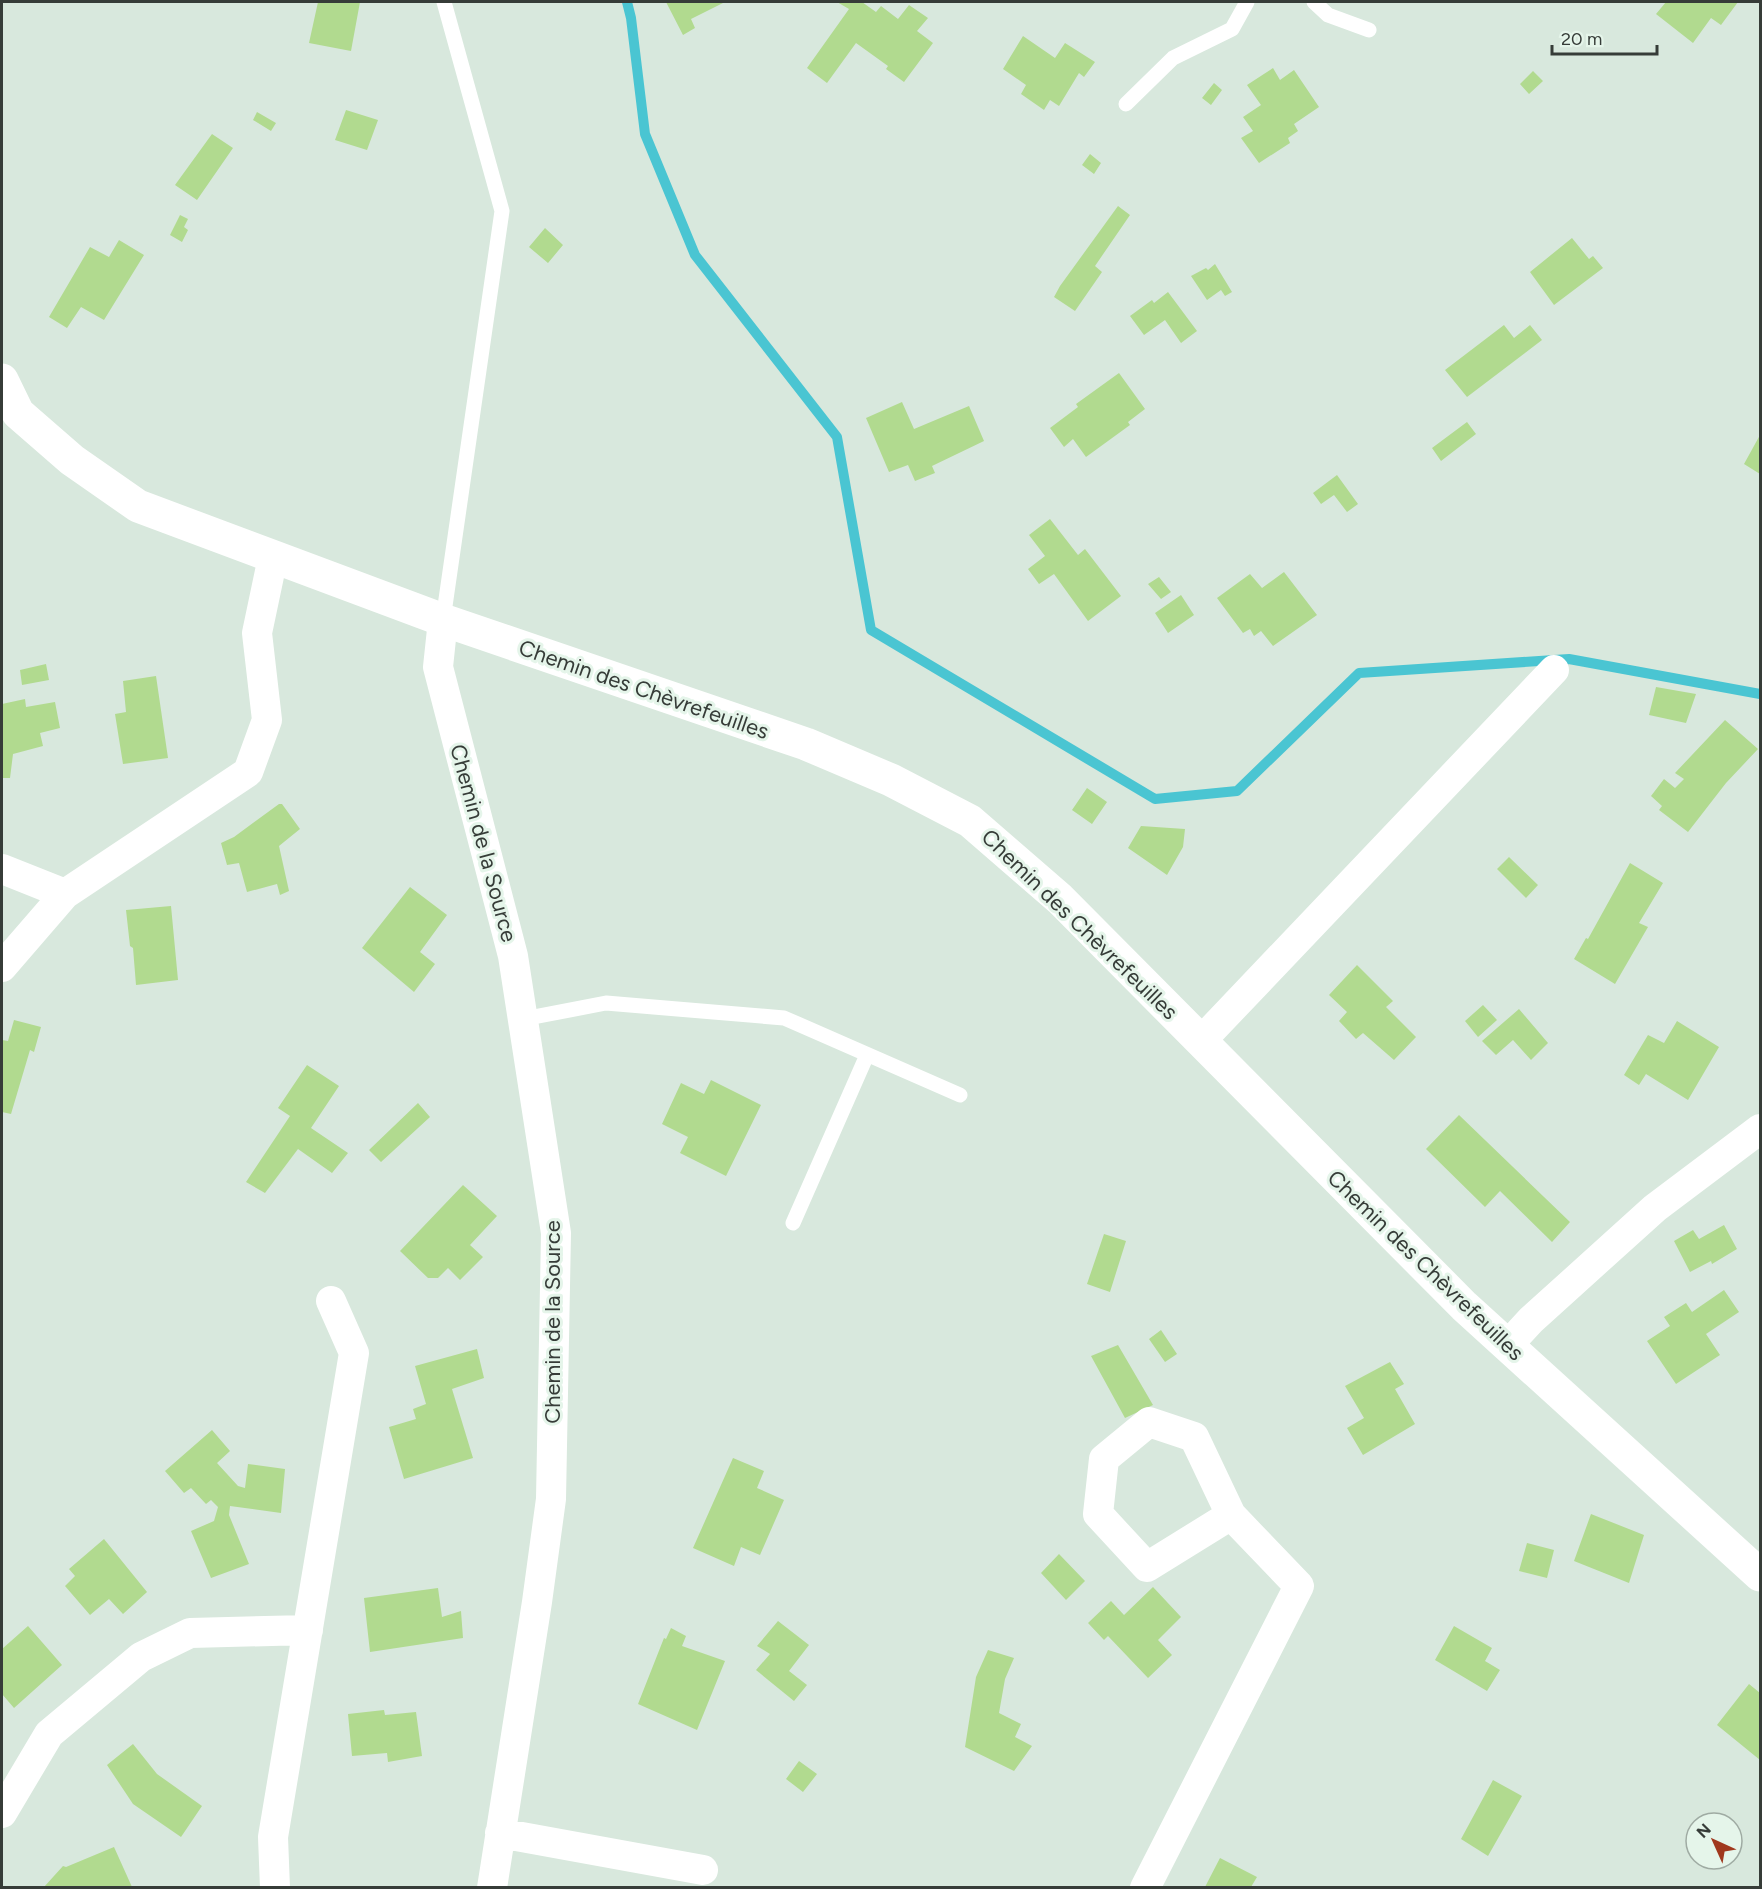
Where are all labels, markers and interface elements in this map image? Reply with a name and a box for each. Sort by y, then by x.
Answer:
scale bar [1552,18,1657,56]
text: 20 m [1561,28,1602,50]
street label: Chemin des Chèvrefeuilles [515,634,772,745]
street label: Chemin de la Source [444,741,523,945]
street label: Chemin des Chèvrefeuilles [976,823,1183,1025]
street label: Chemin des Chèvrefeuilles [1322,1164,1529,1366]
street label: Chemin de la Source [539,1220,566,1424]
north arrow [1684,1811,1744,1871]
text: N [1693,1820,1715,1842]

